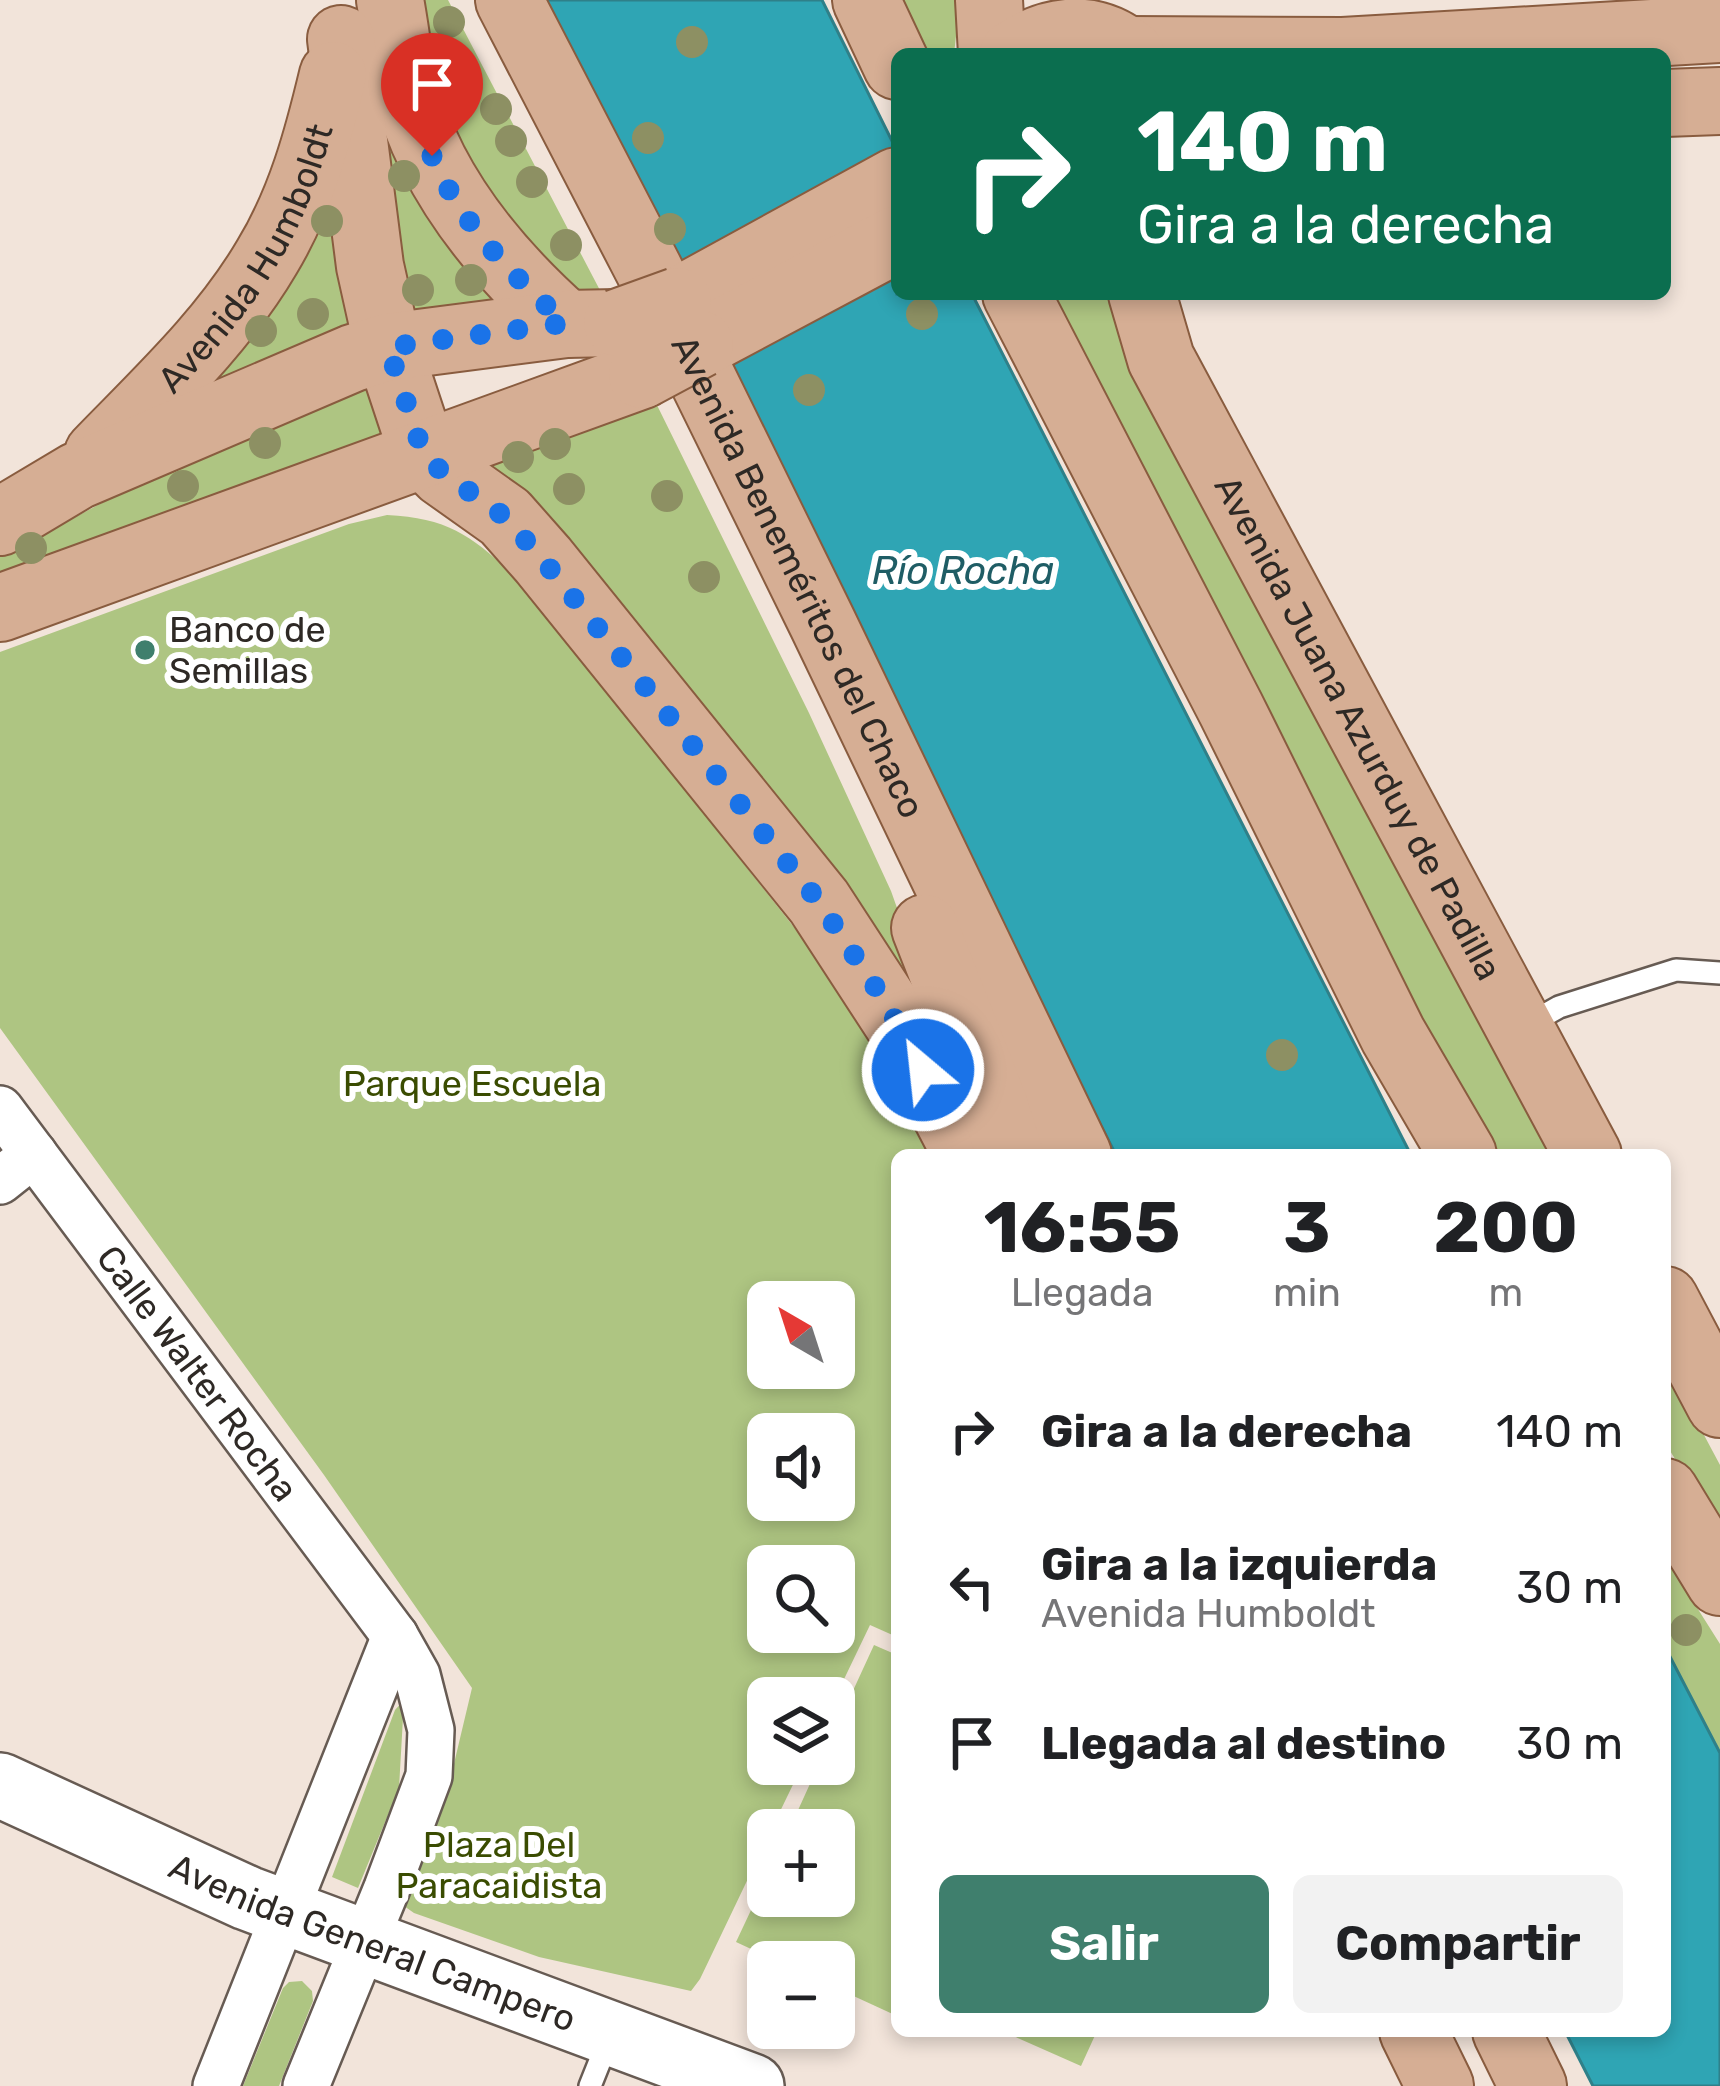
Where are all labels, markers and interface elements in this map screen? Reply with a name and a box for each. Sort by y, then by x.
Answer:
pin [381,33,483,156]
icon: arrive [399,51,465,117]
text: 140 m [1137,92,1388,192]
icon: right [939,96,1095,252]
street label: Avenida Humboldt [149,119,342,402]
text: Gira a la derecha [1137,193,1554,257]
street label: Avenida Beneméritos del Chaco [662,328,934,825]
street label: Avenida Juana Azurduy de Padilla [1206,468,1511,987]
water label: Río Rocha [872,548,1054,594]
place label: Banco de Semillas [169,608,326,692]
marker: Banco de Semillas [132,637,158,663]
position arrow [860,1007,986,1133]
park label: Parque Escuela [343,1062,601,1105]
text: 16:55 [984,1185,1180,1270]
text: 3 [1283,1185,1331,1270]
text: 200 [1434,1185,1578,1270]
street label: Calle Walter Rocha [88,1237,307,1510]
text: Llegada [1011,1270,1153,1316]
text: min [1273,1270,1341,1316]
text: m [1489,1270,1523,1316]
north arrow [747,1281,855,1389]
map controls [747,1281,855,2049]
icon: right [939,1398,1005,1464]
text: Gira a la derecha [1041,1405,1412,1458]
text: 140 m [1496,1405,1623,1458]
button: sound [747,1413,855,1521]
text: Gira a la izquierda [1041,1538,1437,1591]
button: search [747,1545,855,1653]
icon: left [939,1554,1005,1620]
text: 30 m [1516,1561,1623,1614]
text: Avenida Humboldt [1041,1591,1376,1637]
button: layers [747,1677,855,1785]
icon: arrive [939,1710,1005,1776]
text: Llegada al destino [1041,1717,1446,1770]
text: 30 m [1516,1717,1623,1770]
button: + [747,1809,855,1917]
park label: Plaza Del Paracaidista [396,1823,602,1907]
street label: Avenida General Campero [163,1844,582,2041]
button: Salir [939,1875,1269,2013]
button: Compartir [1293,1875,1623,2013]
button: − [747,1941,855,2049]

